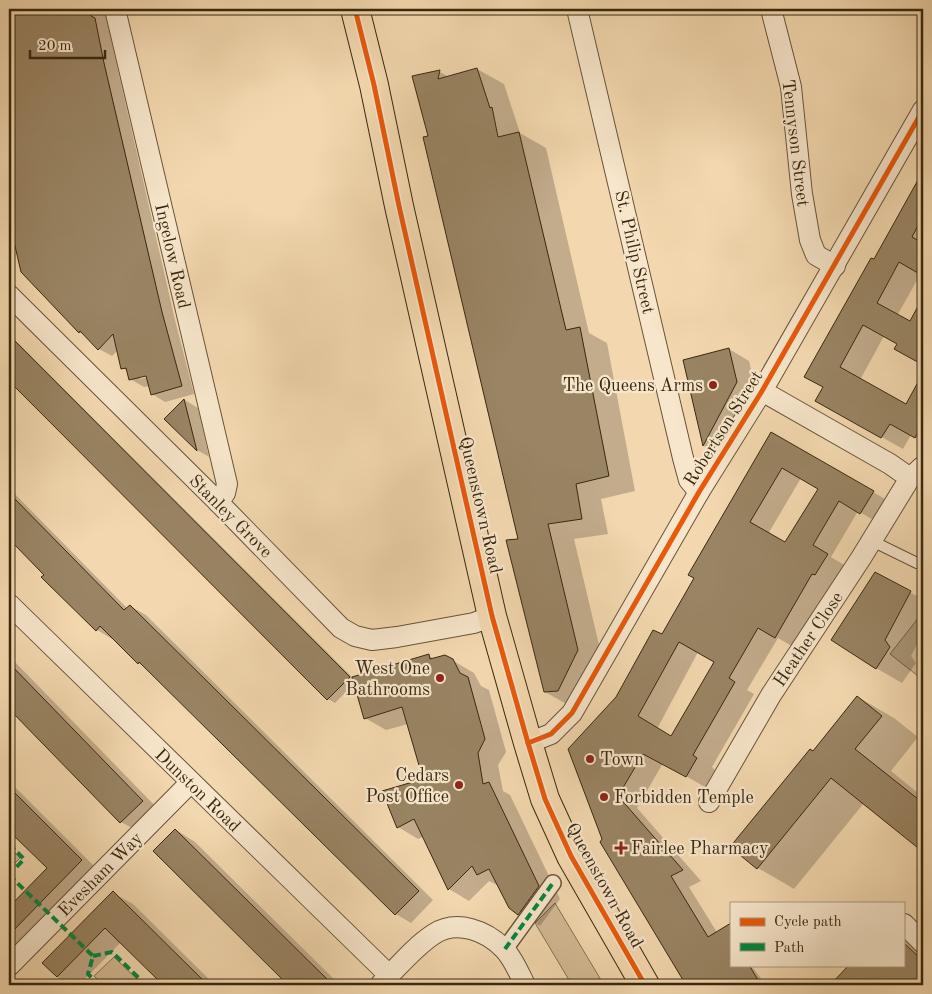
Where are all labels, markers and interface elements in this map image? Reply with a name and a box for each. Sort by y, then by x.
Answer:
scale bar [30,28,105,60]
text: 20 m [38,39,72,54]
street label: Tennyson Street [778,78,812,208]
street label: St. Philip Street [611,189,657,316]
street label: Ingelow Road [151,202,193,311]
street label: Robertson Street [681,368,767,489]
place label: The Queens Arms [562,377,703,395]
marker: The Queens Arms [707,379,719,391]
street label: Queenstown Road [456,435,505,575]
street label: Stanley Grove [185,472,275,562]
street label: Heather Close [771,589,847,690]
place label: West One Bathrooms [345,660,430,699]
marker: West One Bathrooms [434,672,446,684]
street label: Dunston Road [151,746,244,836]
place label: Town [600,751,644,769]
marker: Town [584,753,596,765]
place label: Cedars Post Office [365,767,449,806]
marker: Cedars Post Office [453,779,465,791]
place label: Forbidden Temple [614,789,754,807]
marker: Forbidden Temple [598,791,610,803]
street label: Queenstown Road [562,820,646,951]
street label: Evesham Way [55,829,147,920]
place label: Fairlee Pharmacy [631,840,769,858]
marker: Fairlee Pharmacy [615,842,627,854]
legend [730,902,904,966]
text: Cycle path [774,915,842,930]
text: Path [774,941,804,956]

